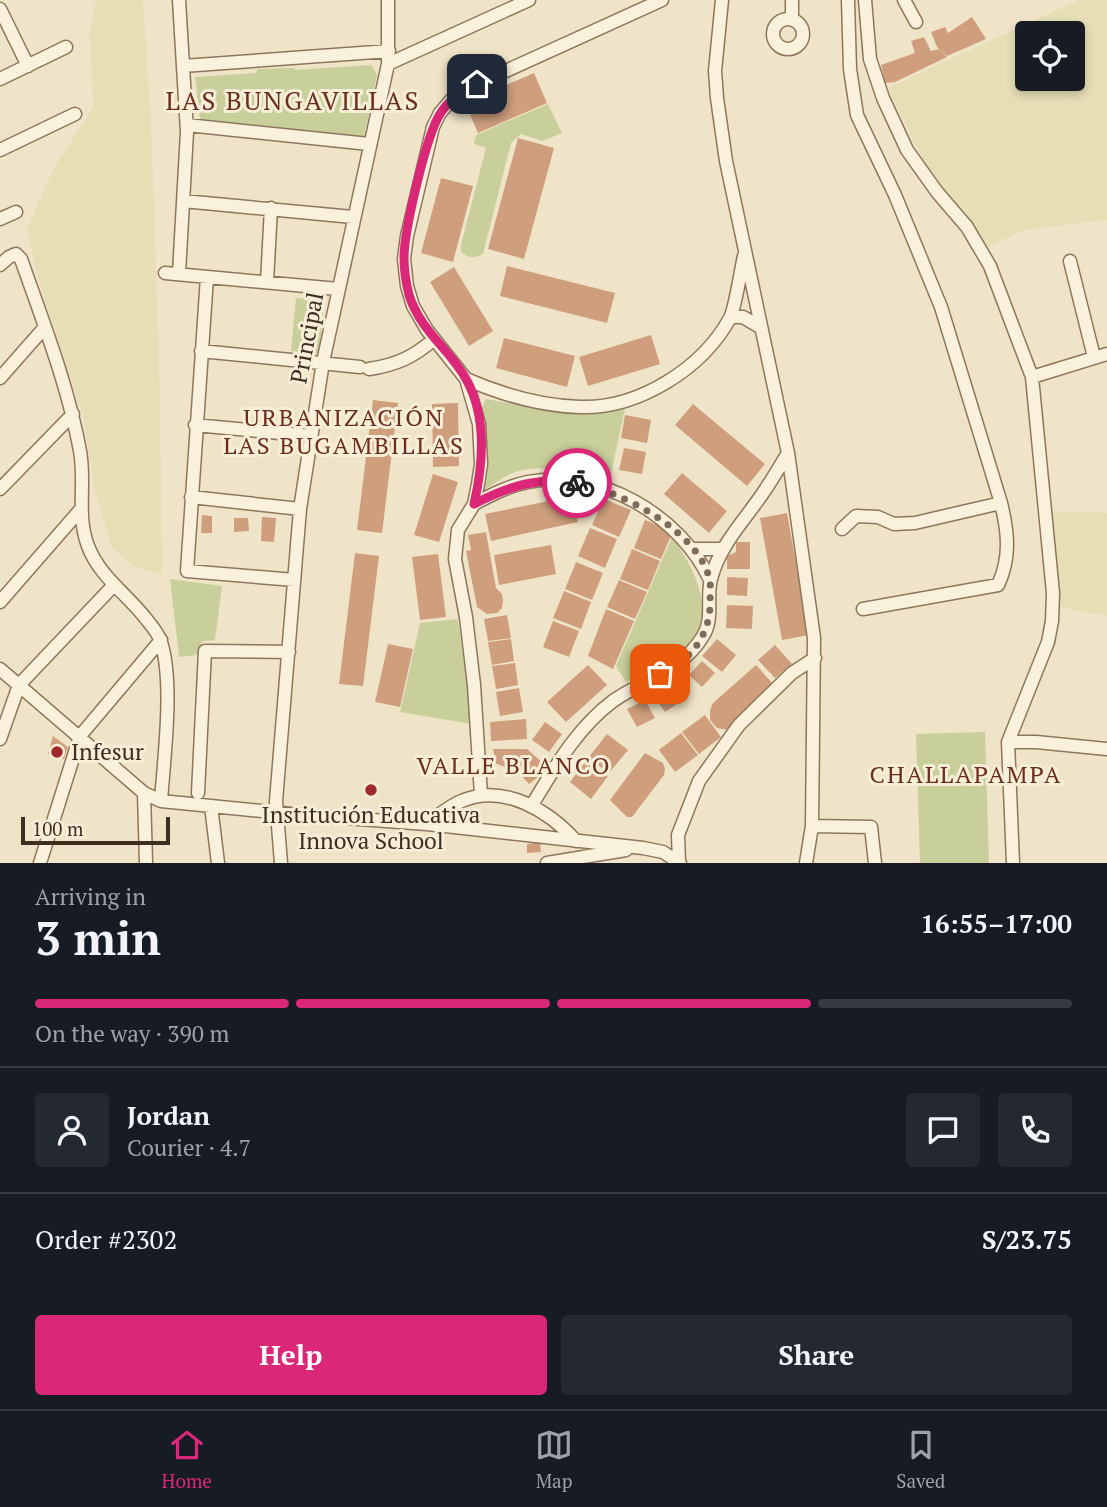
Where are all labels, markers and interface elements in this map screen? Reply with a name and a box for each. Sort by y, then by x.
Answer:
map controls [1015,21,1085,91]
button: locate [1015,21,1085,91]
pin [447,54,507,114]
icon: home [458,65,496,103]
district label: LAS BUNGAVILLAS [166,83,420,117]
street label: Principal [282,290,331,386]
district label: URBANIZACIÓN LAS BUGAMBILLAS [223,401,465,461]
courier [542,448,612,518]
icon: bike [558,464,596,502]
pin [630,644,690,704]
icon: bag [641,655,679,693]
place label: Infesur [71,736,144,767]
marker: Infesur [49,744,65,760]
district label: VALLE BLANCO [416,749,612,781]
district label: CHALLAPAMPA [870,758,1062,790]
marker: Institución Educativa Innova School [363,782,379,798]
place label: Institución Educativa Innova School [262,799,481,856]
scale bar [21,814,170,846]
text: 100 m [32,816,83,841]
text: Arriving in [35,881,146,912]
text: 16:55–17:00 [920,906,1072,940]
text: 3 min [35,907,161,968]
text: On the way · 390 m [35,1018,229,1049]
button: person [35,1093,109,1167]
button: chat [906,1093,980,1167]
button: phone [998,1093,1072,1167]
text: Jordan [127,1098,210,1132]
text: Courier · 4.7 [127,1132,251,1163]
text: Order #2302 [35,1222,177,1256]
text: S/23.75 [982,1222,1072,1256]
button: Help [35,1315,547,1395]
button: Share [561,1315,1072,1395]
tab: Home [162,1426,212,1493]
tab: Map [535,1426,573,1493]
tab: Saved [896,1426,945,1493]

